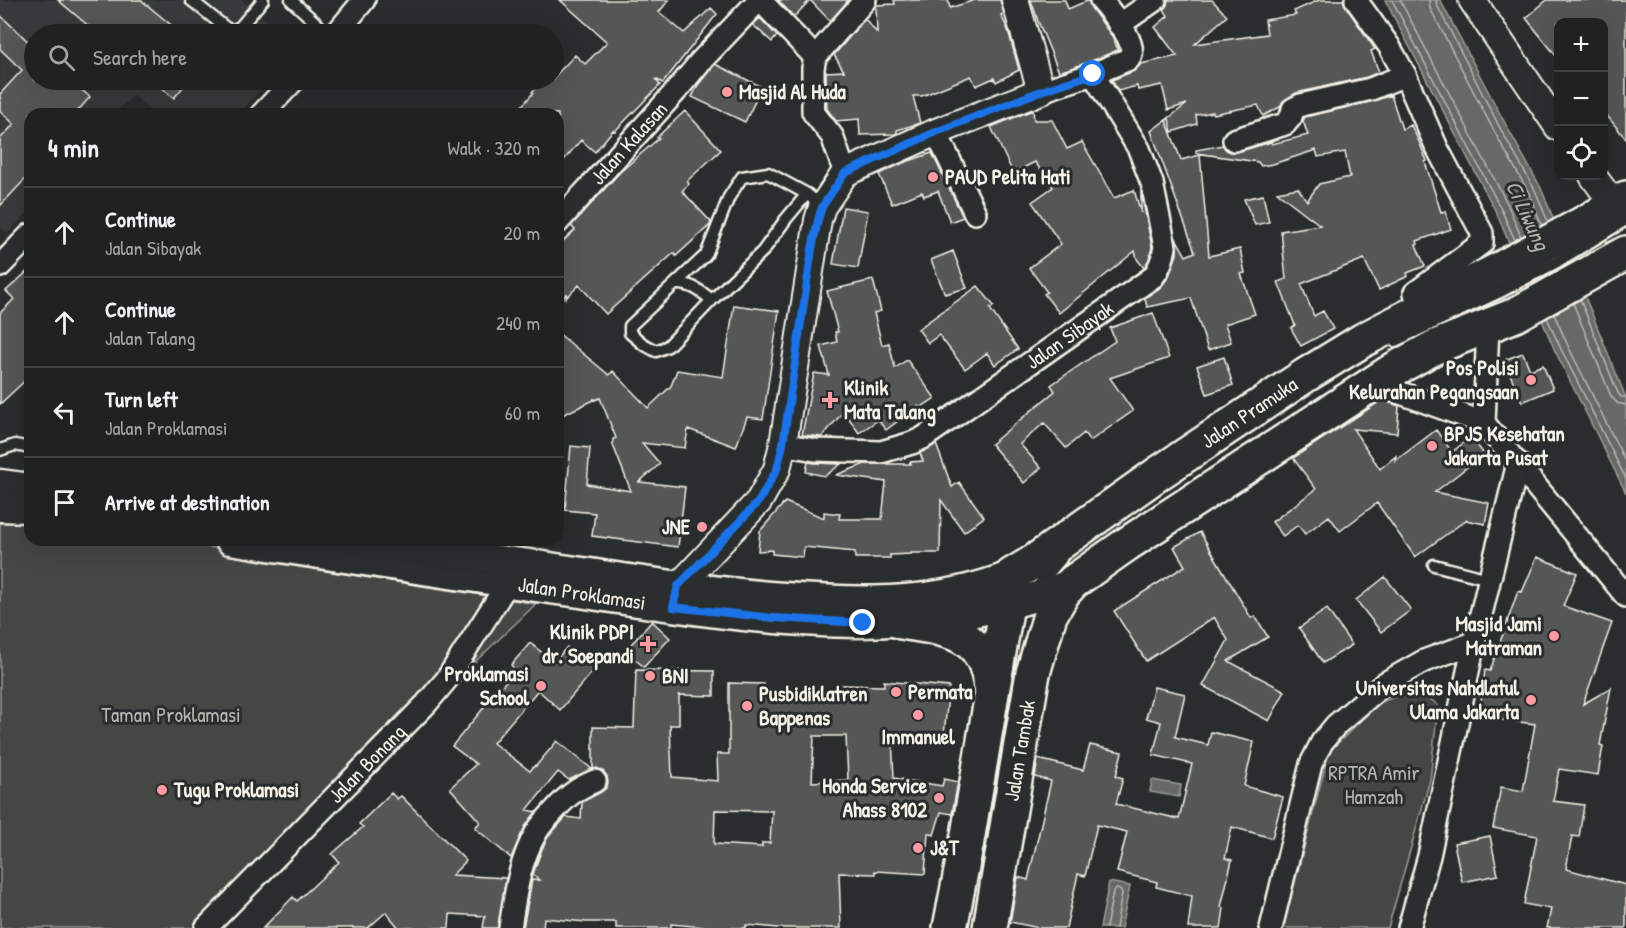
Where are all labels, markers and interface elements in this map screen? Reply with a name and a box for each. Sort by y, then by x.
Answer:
map controls [1554,18,1608,180]
button: + [1554,18,1608,72]
search box [24,24,564,90]
icon: search [45,41,78,74]
text: Search here [93,42,187,72]
route start [1079,60,1105,86]
button: − [1554,72,1608,126]
place label: Masjid Al Huda [739,77,847,106]
marker: Masjid Al Huda [720,85,734,99]
street label: Jalan Kalasan [583,95,674,191]
button: locate [1554,126,1608,180]
text: 4 min [48,130,99,165]
text: Walk · 320 m [448,134,540,161]
place label: PAUD Pelita Hati [945,162,1071,191]
marker: PAUD Pelita Hati [926,170,940,184]
water label: Ci Liwung [1499,175,1558,256]
text: Continue [105,204,176,234]
icon: ahead [48,216,81,249]
text: 20 m [503,219,540,246]
text: Jalan Sibayak [105,234,201,261]
text: Continue [105,294,176,324]
street label: Jalan Sibayak [1020,294,1119,376]
icon: ahead [48,306,81,339]
text: 240 m [496,309,540,336]
text: Jalan Talang [105,324,195,351]
place label: Pos Polisi Kelurahan Pegangsaan [1349,353,1519,407]
street label: Jalan Pramuka [1195,370,1303,455]
place label: Klinik Mata Talang [844,373,936,427]
marker: Pos Polisi Kelurahan Pegangsaan [1524,373,1538,387]
text: Turn left [105,384,178,414]
marker: Klinik Mata Talang [821,391,839,409]
icon: left [48,396,81,429]
text: 60 m [505,399,540,426]
text: Jalan Proklamasi [105,414,228,441]
place label: BPJS Kesehatan Jakarta Pusat [1444,419,1565,472]
marker: BPJS Kesehatan Jakarta Pusat [1425,439,1439,453]
icon: arrive [48,486,81,519]
text: Arrive at destination [105,487,270,517]
place label: JNE [662,512,691,541]
marker: JNE [695,520,709,534]
street label: Jalan Proklamasi [516,569,648,617]
route end [849,609,875,635]
place label: Masjid Jami Matraman [1456,609,1542,662]
place label: Klinik PDPI dr. Soepandi [542,617,634,671]
marker: Masjid Jami Matraman [1547,629,1561,643]
marker: Klinik PDPI dr. Soepandi [639,635,657,653]
place label: Proklamasi School [445,659,529,712]
place label: BNI [662,661,689,690]
marker: BNI [643,669,657,683]
place label: Universitas Nahdlatul Ulama Jakarta [1356,673,1520,726]
place label: Permata [908,677,973,706]
marker: Proklamasi School [534,679,548,693]
place label: Pusbidiklatren Bappenas [759,679,868,733]
marker: Permata [889,685,903,699]
marker: Universitas Nahdlatul Ulama Jakarta [1524,693,1538,707]
street label: Jalan Tambak [997,697,1042,803]
marker: Pusbidiklatren Bappenas [740,699,754,713]
park label: Taman Proklamasi [101,700,241,729]
marker: Immanuel [911,708,925,722]
street label: Jalan Bonang [321,718,412,809]
place label: Immanuel [881,722,955,751]
park label: RPTRA Amir Hamzah [1328,758,1420,811]
place label: Honda Service Ahass 8102 [822,771,928,824]
place label: Tugu Proklamasi [173,775,299,805]
marker: Tugu Proklamasi [155,783,169,797]
marker: Honda Service Ahass 8102 [932,791,946,805]
place label: J&T [930,833,960,862]
marker: J&T [911,841,925,855]

